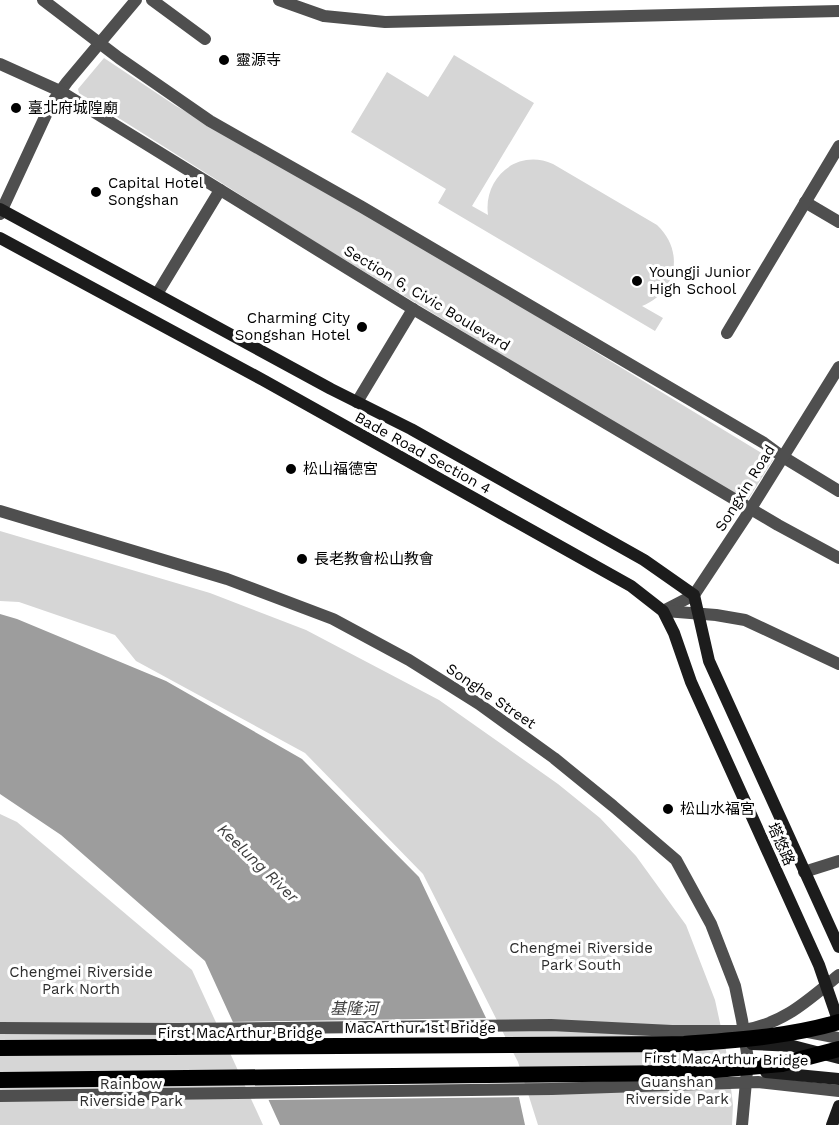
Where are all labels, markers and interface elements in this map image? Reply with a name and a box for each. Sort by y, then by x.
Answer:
place label: 靈源寺 [236,51,281,69]
marker: 靈源寺 [217,53,231,67]
place label: 臺北府城隍廟 [28,99,118,117]
marker: 臺北府城隍廟 [9,101,23,115]
place label: Capital Hotel Songshan [108,174,204,209]
marker: Capital Hotel Songshan [89,185,103,199]
street label: Section 6, Civic Boulevard [341,241,513,355]
place label: Youngji Junior High School [649,263,751,298]
marker: Youngji Junior High School [630,274,644,288]
place label: Charming City Songshan Hotel [235,309,350,344]
marker: Charming City Songshan Hotel [355,320,369,334]
street label: Bade Road Section 4 [352,408,494,498]
street label: Songxin Road [711,441,779,535]
place label: 松山福德宮 [303,460,378,478]
marker: 松山福德宮 [284,462,298,476]
place label: 長老教會松山教會 [314,550,434,568]
marker: 長老教會松山教會 [295,552,309,566]
street label: Songhe Street [443,659,540,733]
place label: 松山水福宮 [680,800,755,818]
marker: 松山水福宮 [661,802,675,816]
water label: Keelung River [214,820,303,907]
street label: 塔悠路 [764,820,798,868]
park label: Chengmei Riverside Park South [509,939,653,974]
park label: Chengmei Riverside Park North [9,963,153,998]
water label: 基隆河 [330,999,381,1018]
street label: MacArthur 1st Bridge [344,1019,496,1037]
street label: First MacArthur Bridge [157,1024,323,1042]
street label: First MacArthur Bridge [643,1049,809,1069]
park label: Guanshan Riverside Park [625,1073,729,1108]
park label: Rainbow Riverside Park [79,1075,183,1110]

